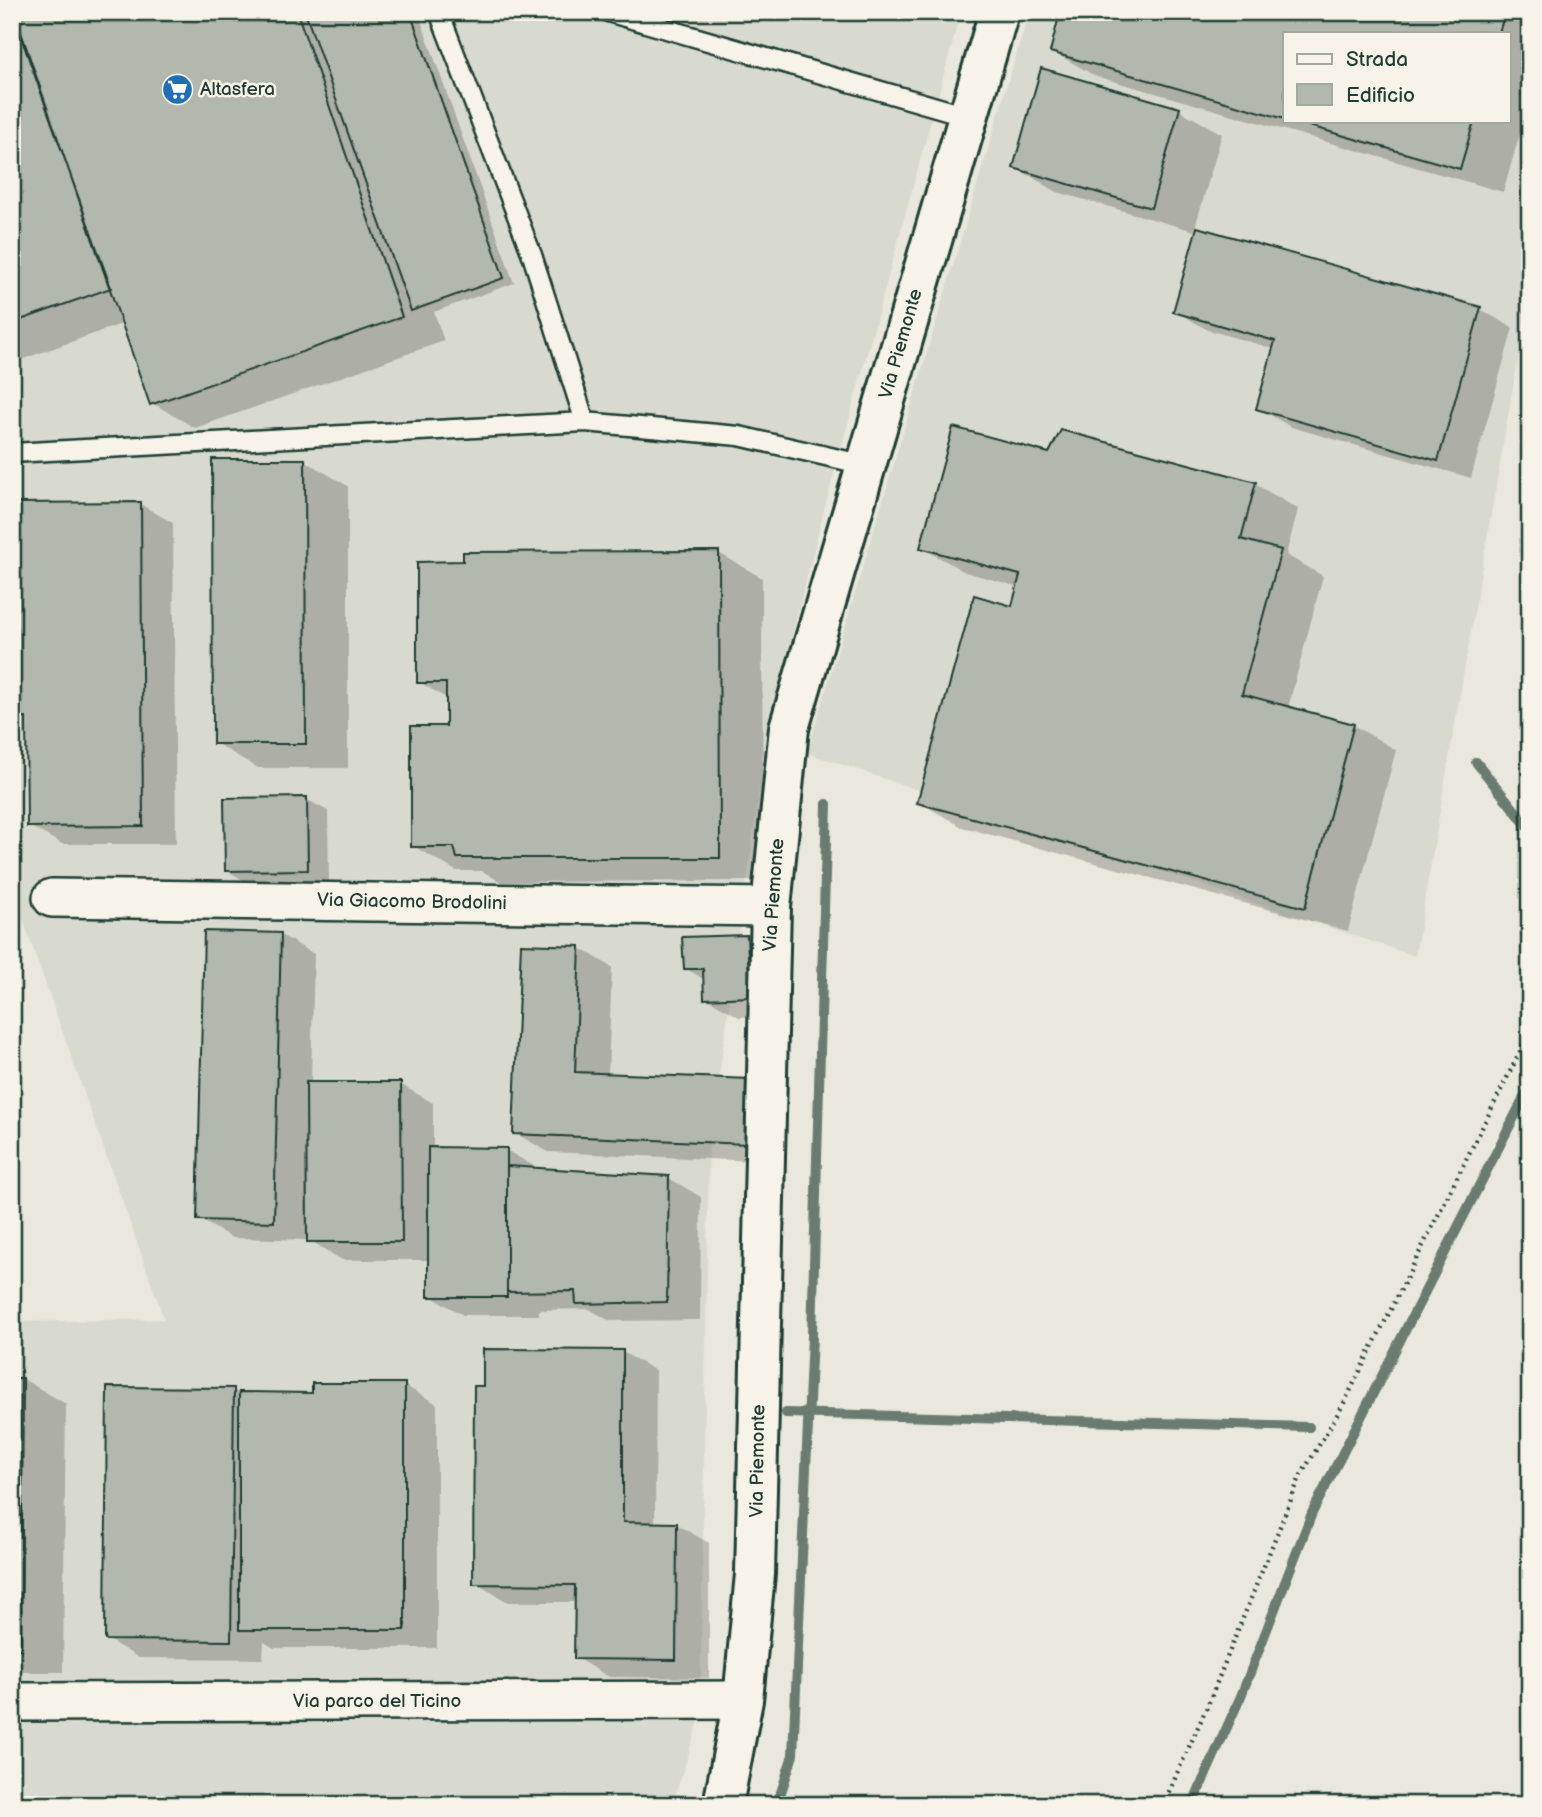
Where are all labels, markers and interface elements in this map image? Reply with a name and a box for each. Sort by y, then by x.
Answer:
legend [1283,32,1510,122]
text: Strada [1346,47,1408,72]
supermarket icon: Altasfera [160,72,194,106]
place label: Altasfera [200,78,275,101]
text: Edificio [1346,83,1415,108]
street label: Via Piemonte [874,286,928,402]
street label: Via Piemonte [759,838,789,952]
street label: Via Giacomo Brodolini [317,889,507,915]
street label: Via Piemonte [746,1404,770,1518]
street label: Via parco del Ticino [293,1690,461,1713]

